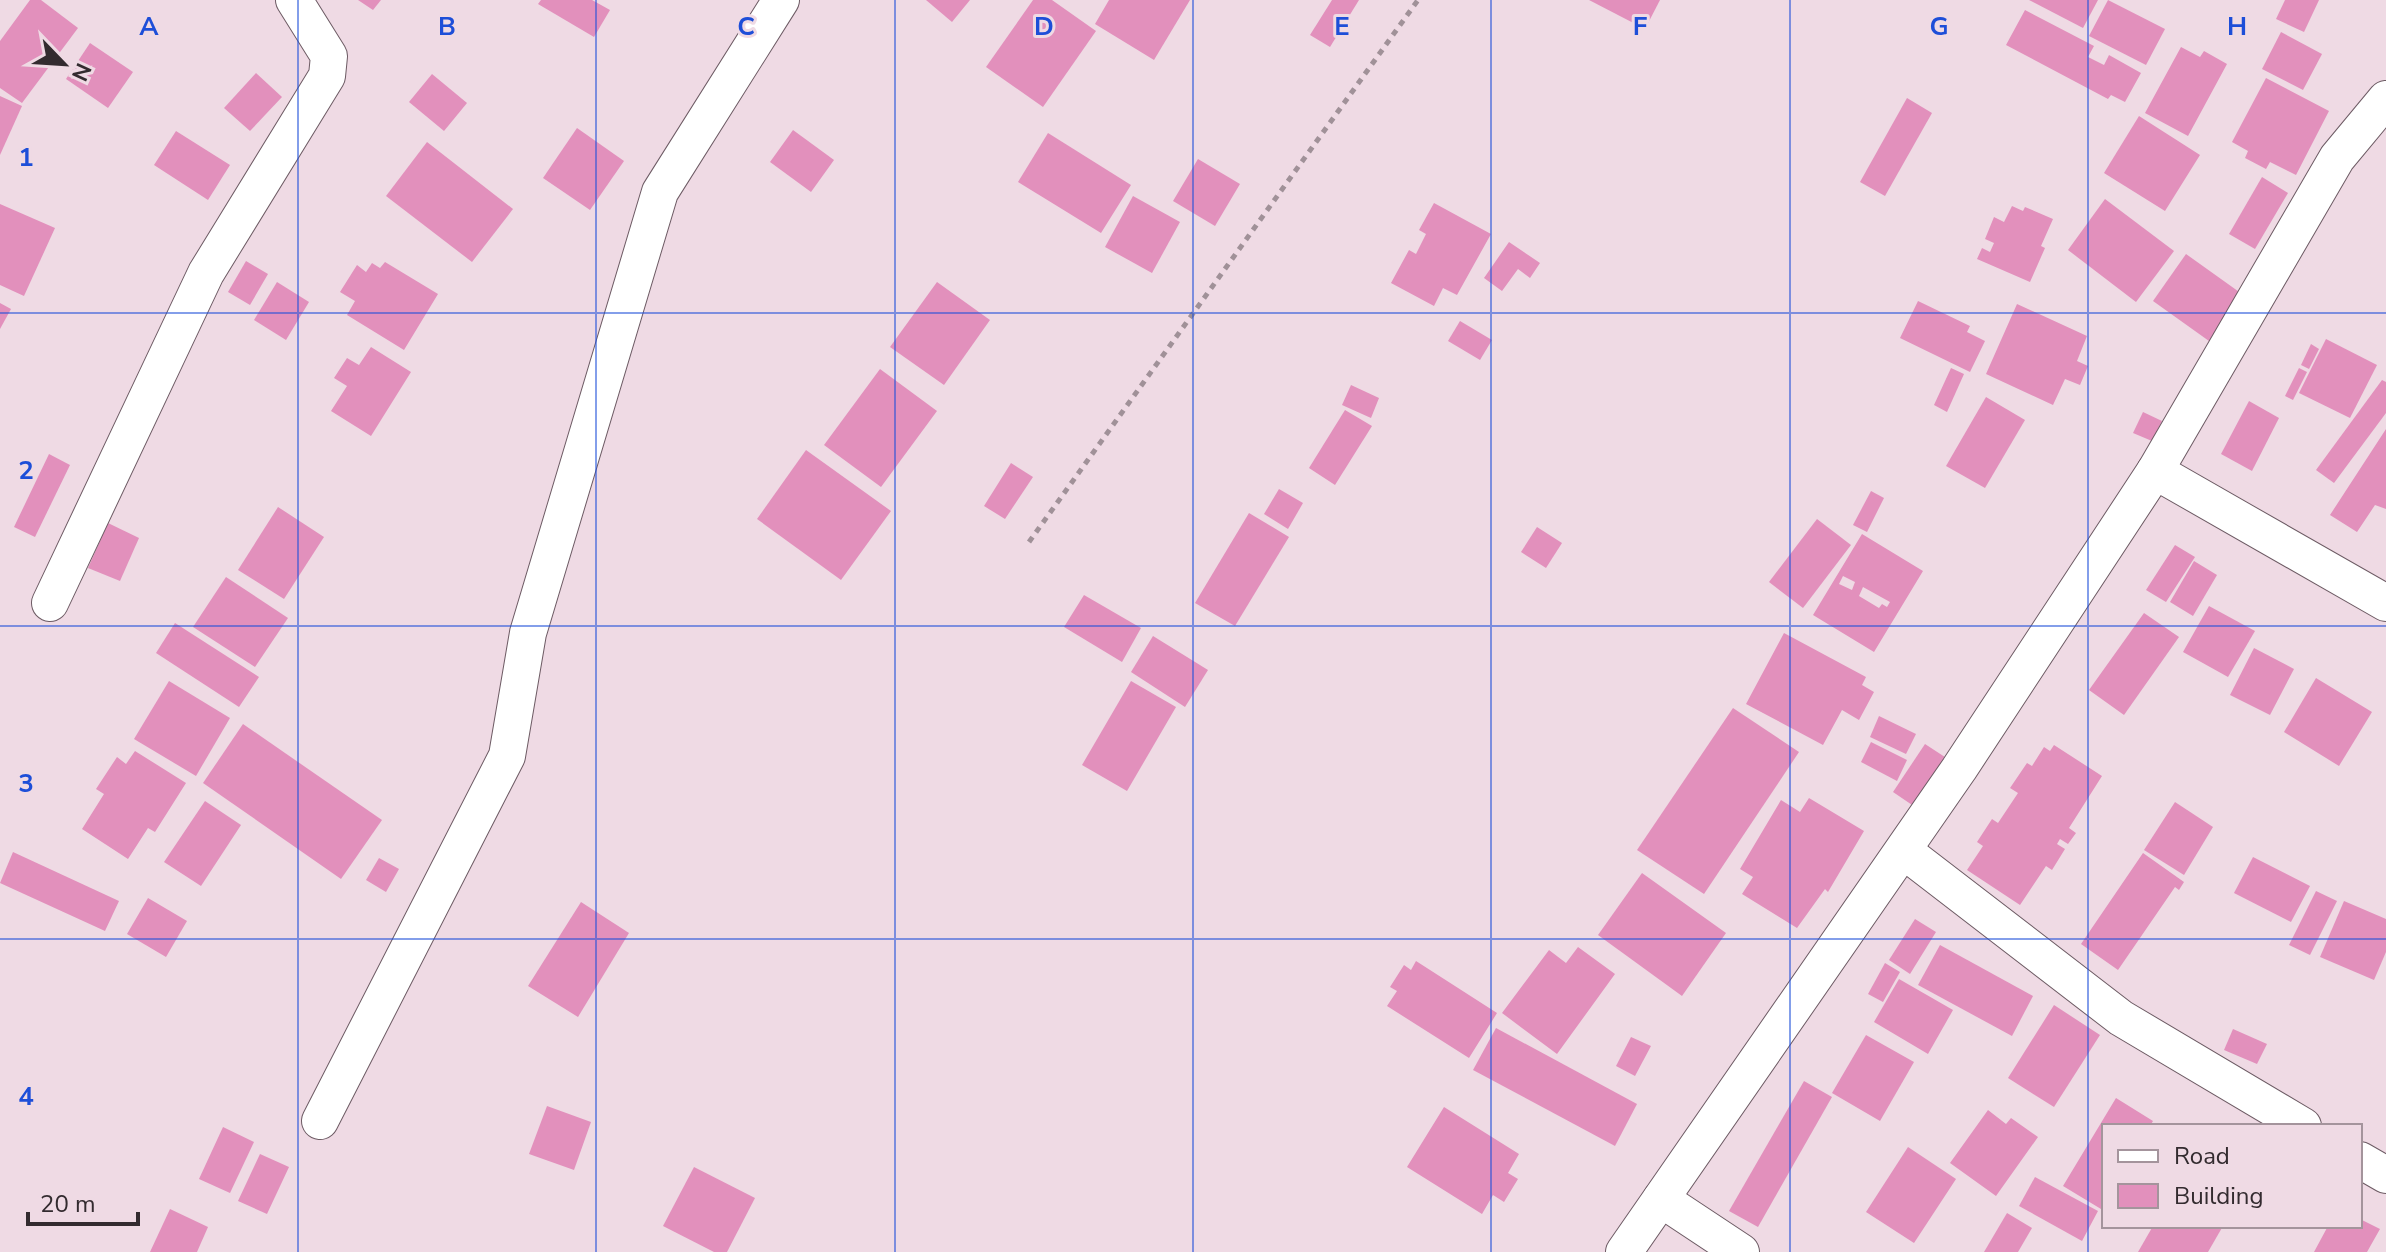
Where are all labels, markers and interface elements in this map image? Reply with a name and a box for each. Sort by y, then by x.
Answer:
text: A [139,9,159,44]
text: B [438,9,456,44]
text: C [737,9,755,44]
text: D [1034,9,1054,44]
text: E [1334,9,1350,44]
text: F [1633,9,1647,44]
text: G [1929,9,1949,44]
text: H [2227,9,2247,44]
north arrow [24,24,104,104]
text: N [64,58,98,86]
text: 1 [18,140,34,175]
text: 2 [18,453,34,488]
text: 3 [18,766,34,801]
text: 4 [18,1079,34,1114]
legend [2102,1124,2362,1228]
text: Road [2174,1140,2230,1172]
scale bar [28,1176,138,1226]
text: Building [2174,1180,2264,1212]
text: 20 m [40,1188,96,1220]

